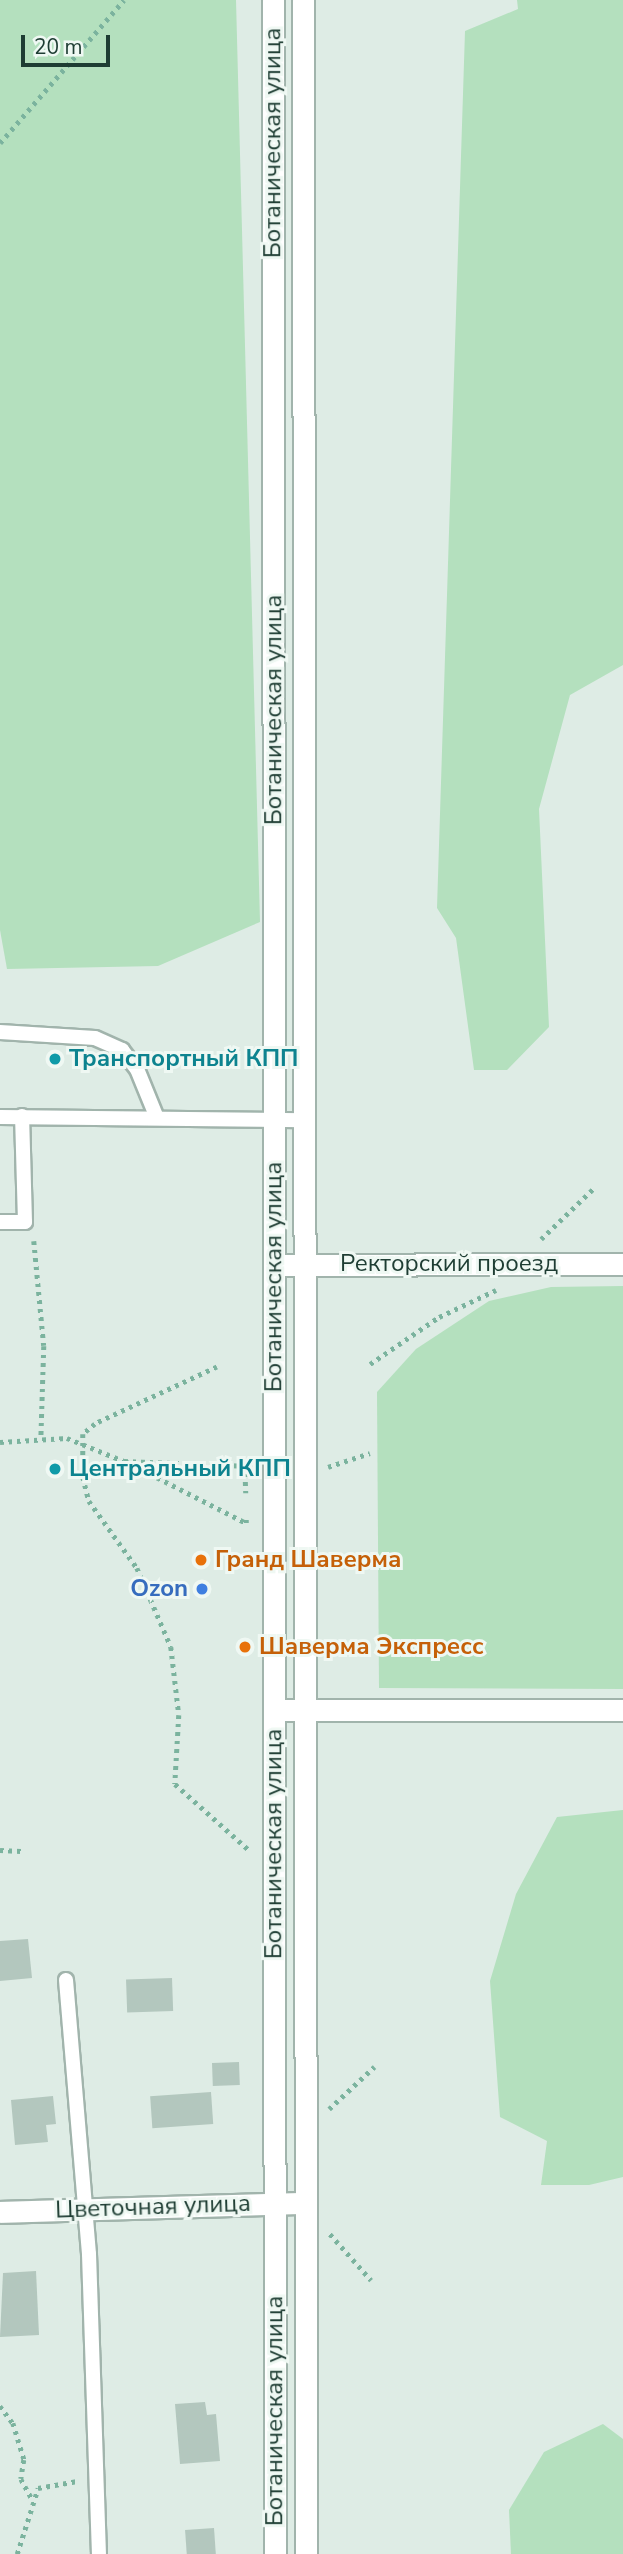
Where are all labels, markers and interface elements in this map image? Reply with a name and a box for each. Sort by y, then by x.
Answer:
scale bar [24,21,114,65]
street label: Ботаническая улица [259,28,287,258]
text: 20 m [34,33,83,61]
street label: Ботаническая улица [260,595,288,825]
place label: Транспортный КПП [69,1045,298,1073]
marker: Транспортный КПП [47,1051,63,1067]
street label: Ботаническая улица [260,1162,288,1392]
street label: Ректорский проезд [340,1250,558,1278]
place label: Центральный КПП [69,1455,291,1483]
marker: Центральный КПП [47,1461,63,1477]
place label: Гранд Шаверма [215,1546,401,1574]
marker: Гранд Шаверма [193,1552,209,1568]
place label: Ozon [130,1575,188,1603]
marker: Ozon [194,1581,210,1597]
place label: Шаверма Экспресс [259,1633,484,1661]
marker: Шаверма Экспресс [237,1639,253,1655]
street label: Ботаническая улица [260,1729,288,1959]
street label: Цветочная улица [55,2189,251,2225]
street label: Ботаническая улица [261,2296,289,2526]

